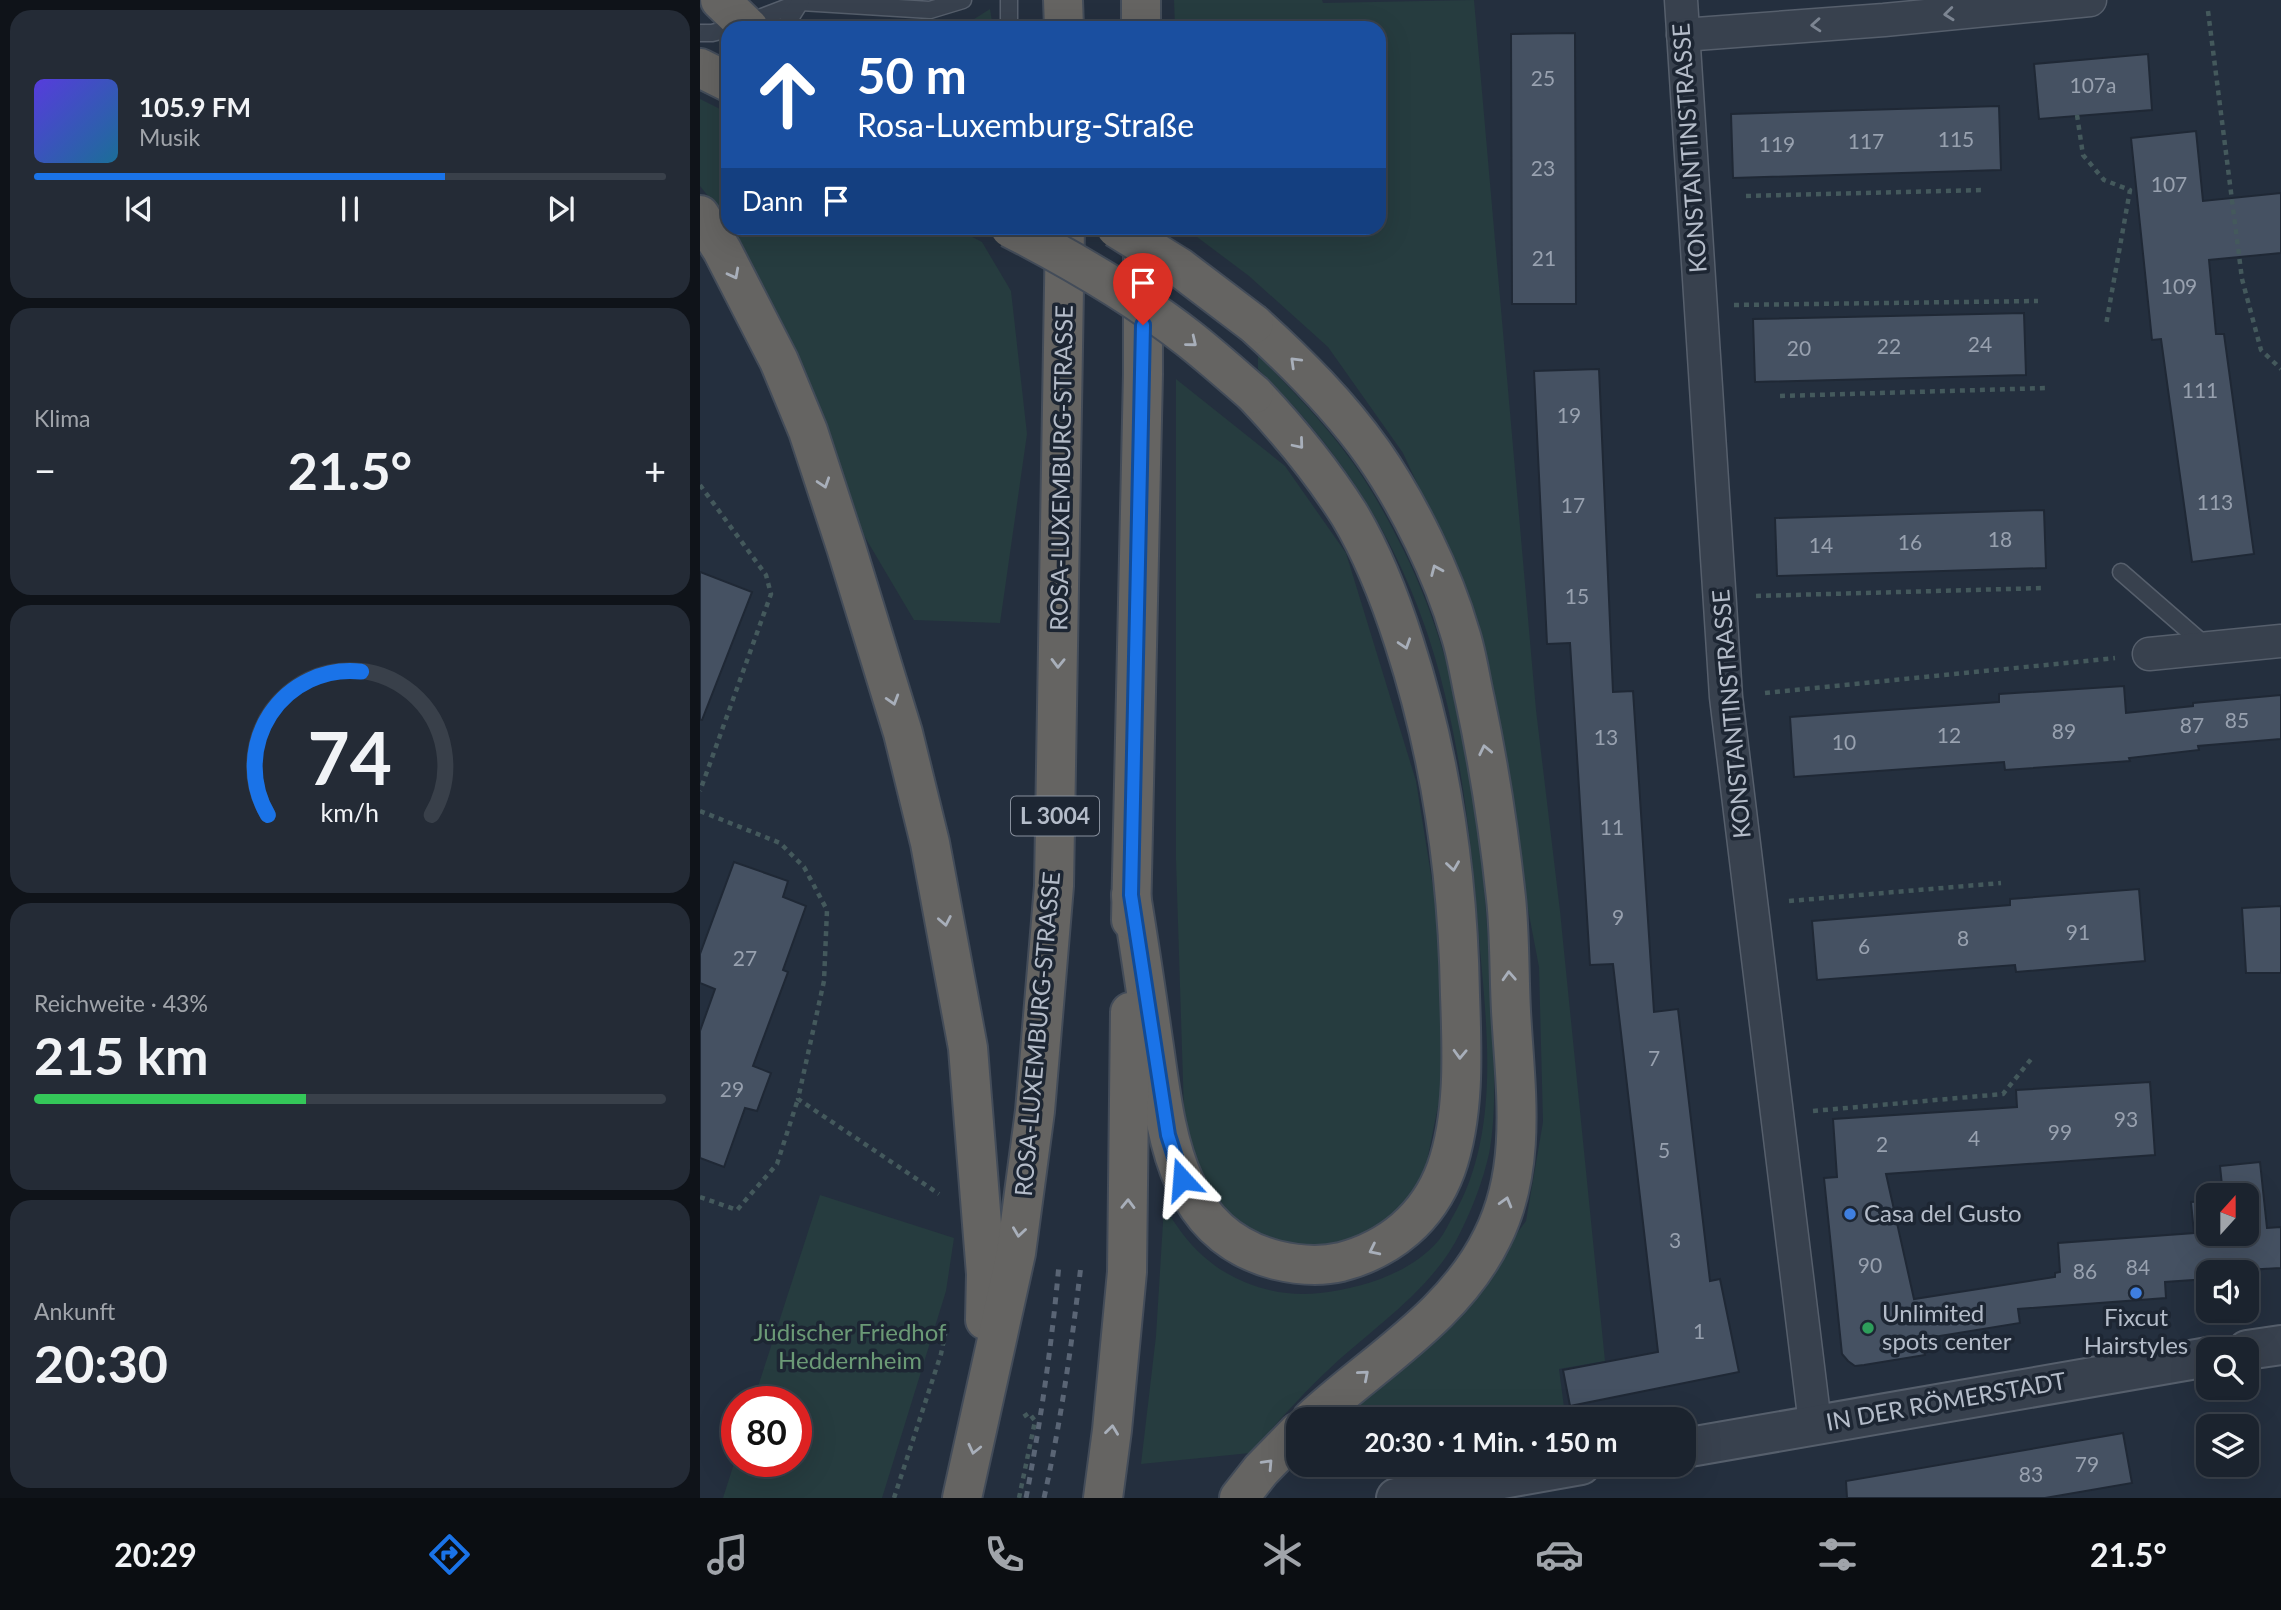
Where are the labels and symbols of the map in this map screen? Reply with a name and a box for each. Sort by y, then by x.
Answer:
one-way arrow [1943,6,1954,21]
one-way arrow [1810,18,1821,33]
street label: KONSTANTINSTRASSE [1665,22,1712,274]
house number: 25 [1531,65,1555,90]
house number: 107a [2070,72,2116,97]
house number: 115 [1938,126,1974,151]
house number: 117 [1848,128,1884,153]
house number: 119 [1759,131,1795,156]
house number: 23 [1531,155,1555,180]
house number: 107 [2151,171,2187,196]
house number: 21 [1532,245,1556,270]
pin [1113,253,1173,325]
one-way arrow [726,267,740,279]
house number: 109 [2161,273,2197,298]
street label: ROSA-LUXEMBURG-STRASSE [1043,305,1078,631]
house number: 24 [1968,331,1992,356]
house number: 22 [1877,333,1901,358]
one-way arrow [1184,334,1197,346]
house number: 20 [1787,335,1811,360]
one-way arrow [1291,358,1304,371]
house number: 111 [2182,377,2218,402]
house number: 19 [1557,402,1581,427]
one-way arrow [1291,436,1303,449]
one-way arrow [816,476,831,488]
house number: 113 [2197,489,2233,514]
house number: 17 [1561,492,1585,517]
house number: 18 [1988,526,2012,551]
house number: 16 [1898,529,1922,554]
house number: 14 [1809,532,1833,557]
one-way arrow [1430,564,1444,576]
house number: 15 [1565,583,1589,608]
street label: KONSTANTINSTRASSE [1705,588,1756,840]
one-way arrow [1397,638,1411,650]
one-way arrow [1050,658,1066,669]
one-way arrow [884,693,899,705]
house number: 85 [2225,707,2249,732]
house number: 87 [2180,712,2204,737]
house number: 89 [2052,718,2076,743]
house number: 12 [1937,722,1961,747]
house number: 13 [1594,724,1618,749]
house number: 10 [1832,729,1856,754]
one-way arrow [1479,744,1494,756]
road number: L 3004 [1011,796,1099,836]
house number: 11 [1600,814,1624,839]
one-way arrow [1445,860,1460,872]
street label: ROSA-LUXEMBURG-STRASSE [1008,870,1065,1197]
house number: 9 [1612,904,1624,929]
one-way arrow [937,915,952,927]
house number: 91 [2066,919,2090,944]
house number: 8 [1957,925,1969,950]
house number: 6 [1858,933,1870,958]
house number: 27 [733,945,757,970]
one-way arrow [1502,970,1517,981]
house number: 7 [1648,1045,1660,1070]
one-way arrow [1453,1049,1468,1060]
house number: 29 [720,1076,744,1101]
house number: 93 [2114,1106,2138,1131]
house number: 99 [2048,1119,2072,1144]
house number: 4 [1968,1125,1980,1150]
house number: 2 [1876,1131,1888,1156]
house number: 5 [1658,1137,1670,1162]
position arrow [1145,1142,1219,1216]
north arrow [2196,1183,2259,1246]
one-way arrow [1497,1196,1512,1208]
one-way arrow [1120,1198,1136,1208]
place label: Casa del Gusto [1864,1198,2022,1227]
marker: Casa del Gusto [1842,1206,1858,1222]
one-way arrow [1011,1226,1026,1238]
house number: 3 [1669,1227,1681,1252]
one-way arrow [1369,1242,1381,1256]
house number: 90 [1858,1252,1882,1277]
house number: 84 [2126,1254,2150,1279]
house number: 86 [2073,1258,2097,1283]
marker: Fixcut Hairstyles [2128,1285,2144,1301]
place label: Unlimited spots center [1882,1298,2012,1355]
place label: Fixcut Hairstyles [2084,1302,2188,1359]
park label: Jüdischer Friedhof Heddernheim [754,1317,947,1374]
house number: 1 [1693,1318,1705,1343]
marker: Unlimited spots center [1860,1320,1876,1336]
street label: IN DER RÖMERSTADT [1823,1365,2068,1436]
one-way arrow [1356,1371,1369,1383]
speed limit sign: 80 [721,1386,812,1477]
one-way arrow [1104,1425,1119,1436]
one-way arrow [967,1443,982,1455]
house number: 79 [2075,1451,2099,1476]
one-way arrow [1259,1459,1272,1472]
house number: 83 [2019,1461,2043,1486]

